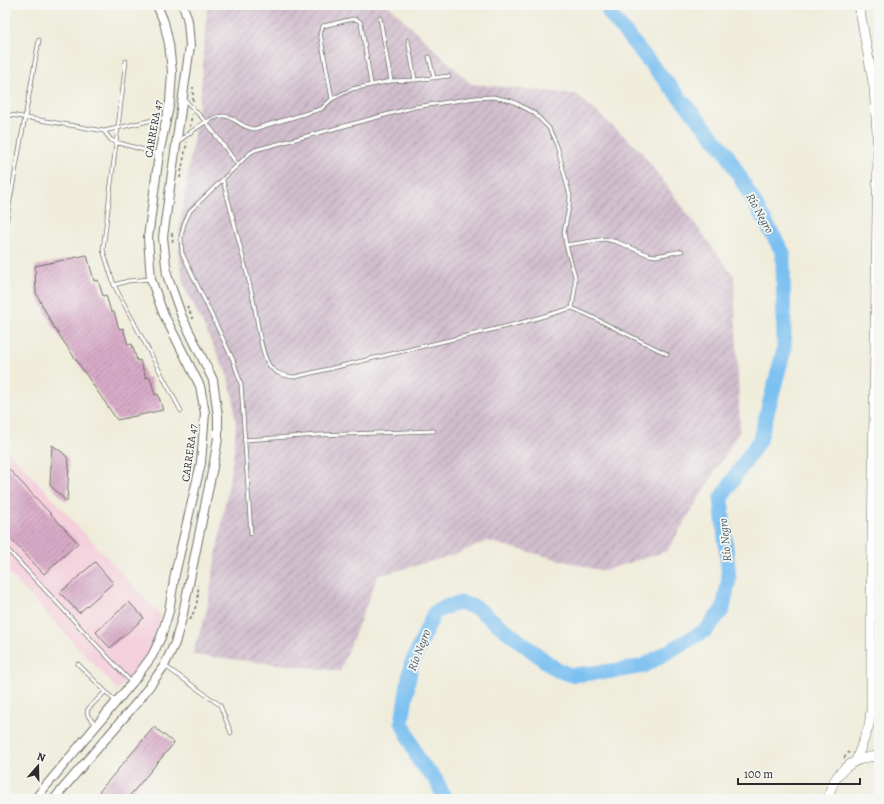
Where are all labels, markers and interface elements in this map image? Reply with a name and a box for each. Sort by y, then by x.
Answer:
street label: CARRERA 47 [141,99,166,159]
water label: Río Negro [742,190,778,236]
street label: CARRERA 47 [178,423,201,483]
water label: Río Negro [715,517,735,562]
water label: Río Negro [404,627,434,673]
north arrow [18,746,58,786]
text: N [35,749,48,765]
scale bar [738,760,860,786]
text: 100 m [744,766,773,782]

